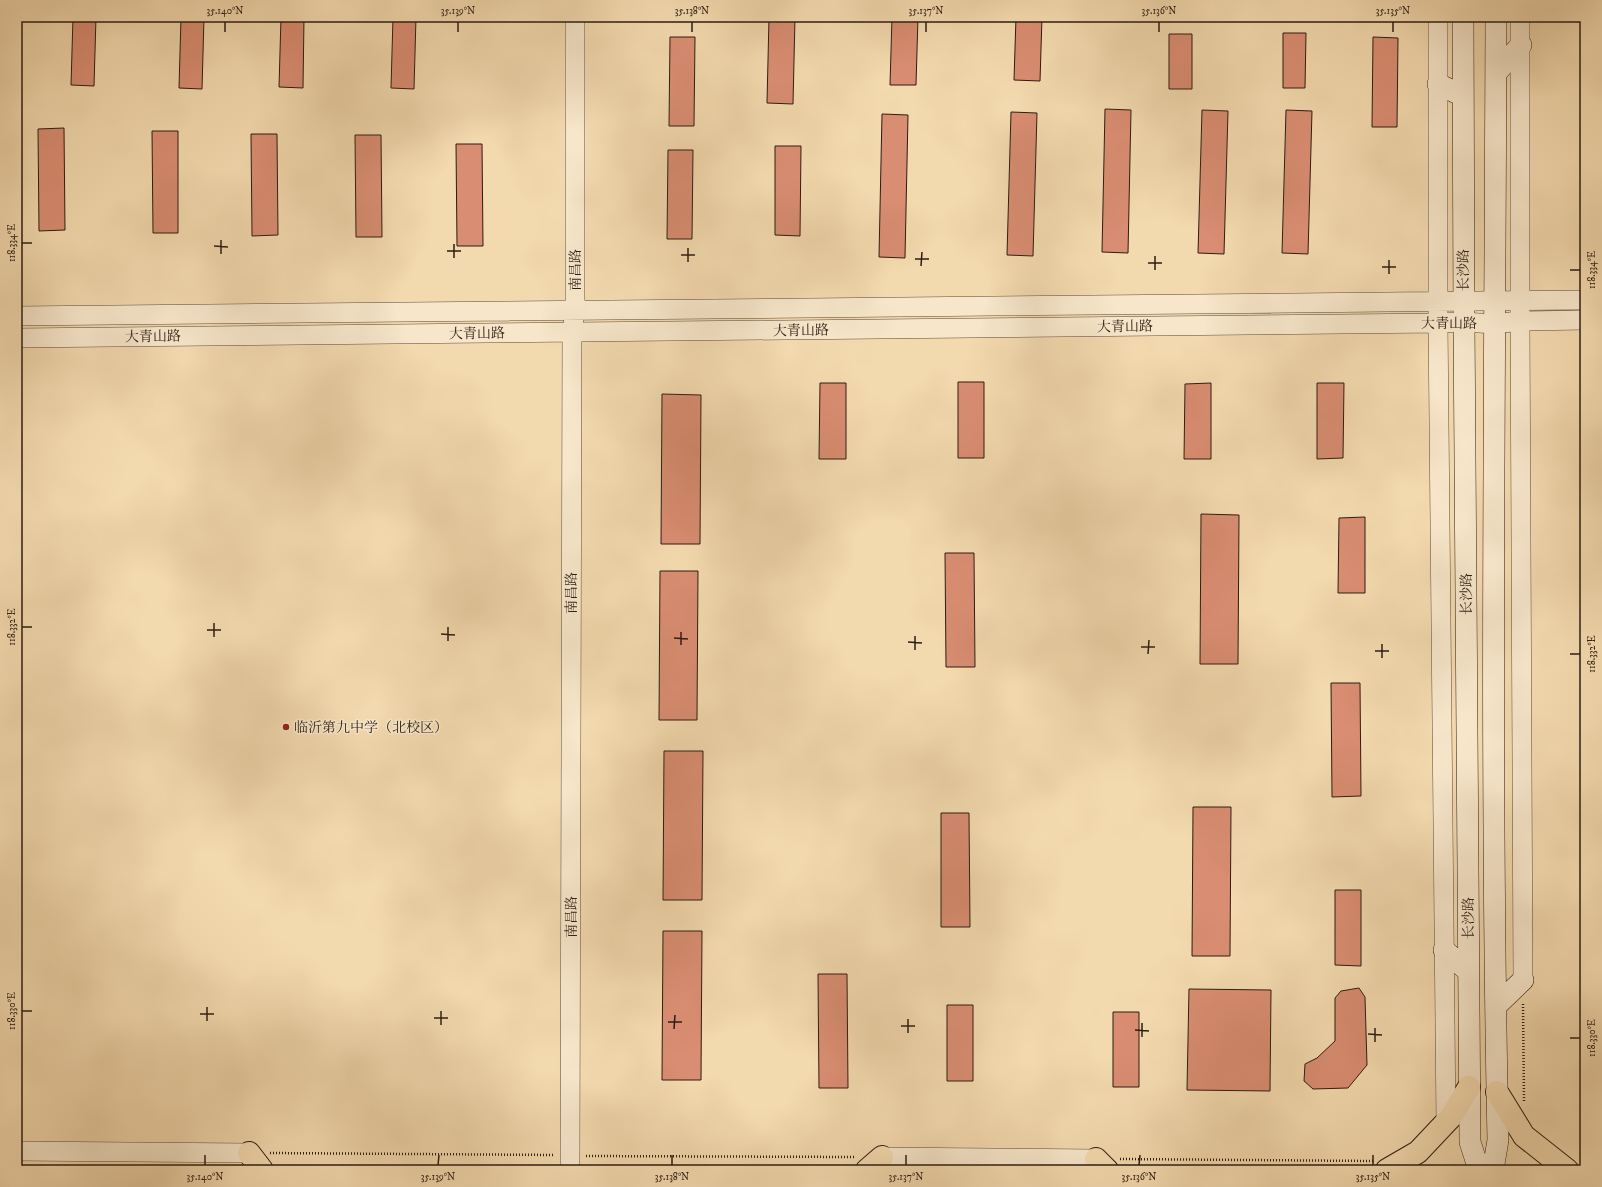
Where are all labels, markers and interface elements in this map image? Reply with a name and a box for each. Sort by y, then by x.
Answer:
text: 35.140°N [207,5,243,17]
text: 35.139°N [441,5,475,17]
text: 35.138°N [675,5,709,17]
text: 35.137°N [909,5,943,17]
text: 35.136°N [1142,5,1176,17]
text: 35.135°N [1376,5,1410,17]
text: 118.334°E [6,224,18,262]
street label: 南昌路 [567,249,585,291]
street label: 长沙路 [1455,249,1473,291]
text: 118.334°E [1586,251,1598,289]
street label: 大青山路 [1421,315,1477,333]
street label: 大青山路 [1097,318,1153,336]
street label: 大青山路 [773,322,829,340]
street label: 大青山路 [449,325,505,343]
street label: 大青山路 [125,328,181,346]
street label: 南昌路 [563,572,581,614]
street label: 长沙路 [1458,573,1476,615]
text: 118.332°E [6,608,18,646]
text: 118.332°E [1586,635,1598,673]
place label: 临沂第九中学（北校区） [294,719,448,737]
marker: 临沂第九中学（北校区） [281,722,291,732]
street label: 南昌路 [563,896,581,938]
street label: 长沙路 [1460,897,1478,939]
text: 118.330°E [6,992,18,1030]
text: 118.330°E [1586,1019,1598,1057]
text: 35.140°N [187,1171,223,1183]
text: 35.139°N [421,1171,455,1183]
text: 35.138°N [655,1171,689,1183]
text: 35.137°N [889,1171,923,1183]
text: 35.136°N [1122,1171,1156,1183]
text: 35.135°N [1356,1171,1390,1183]

